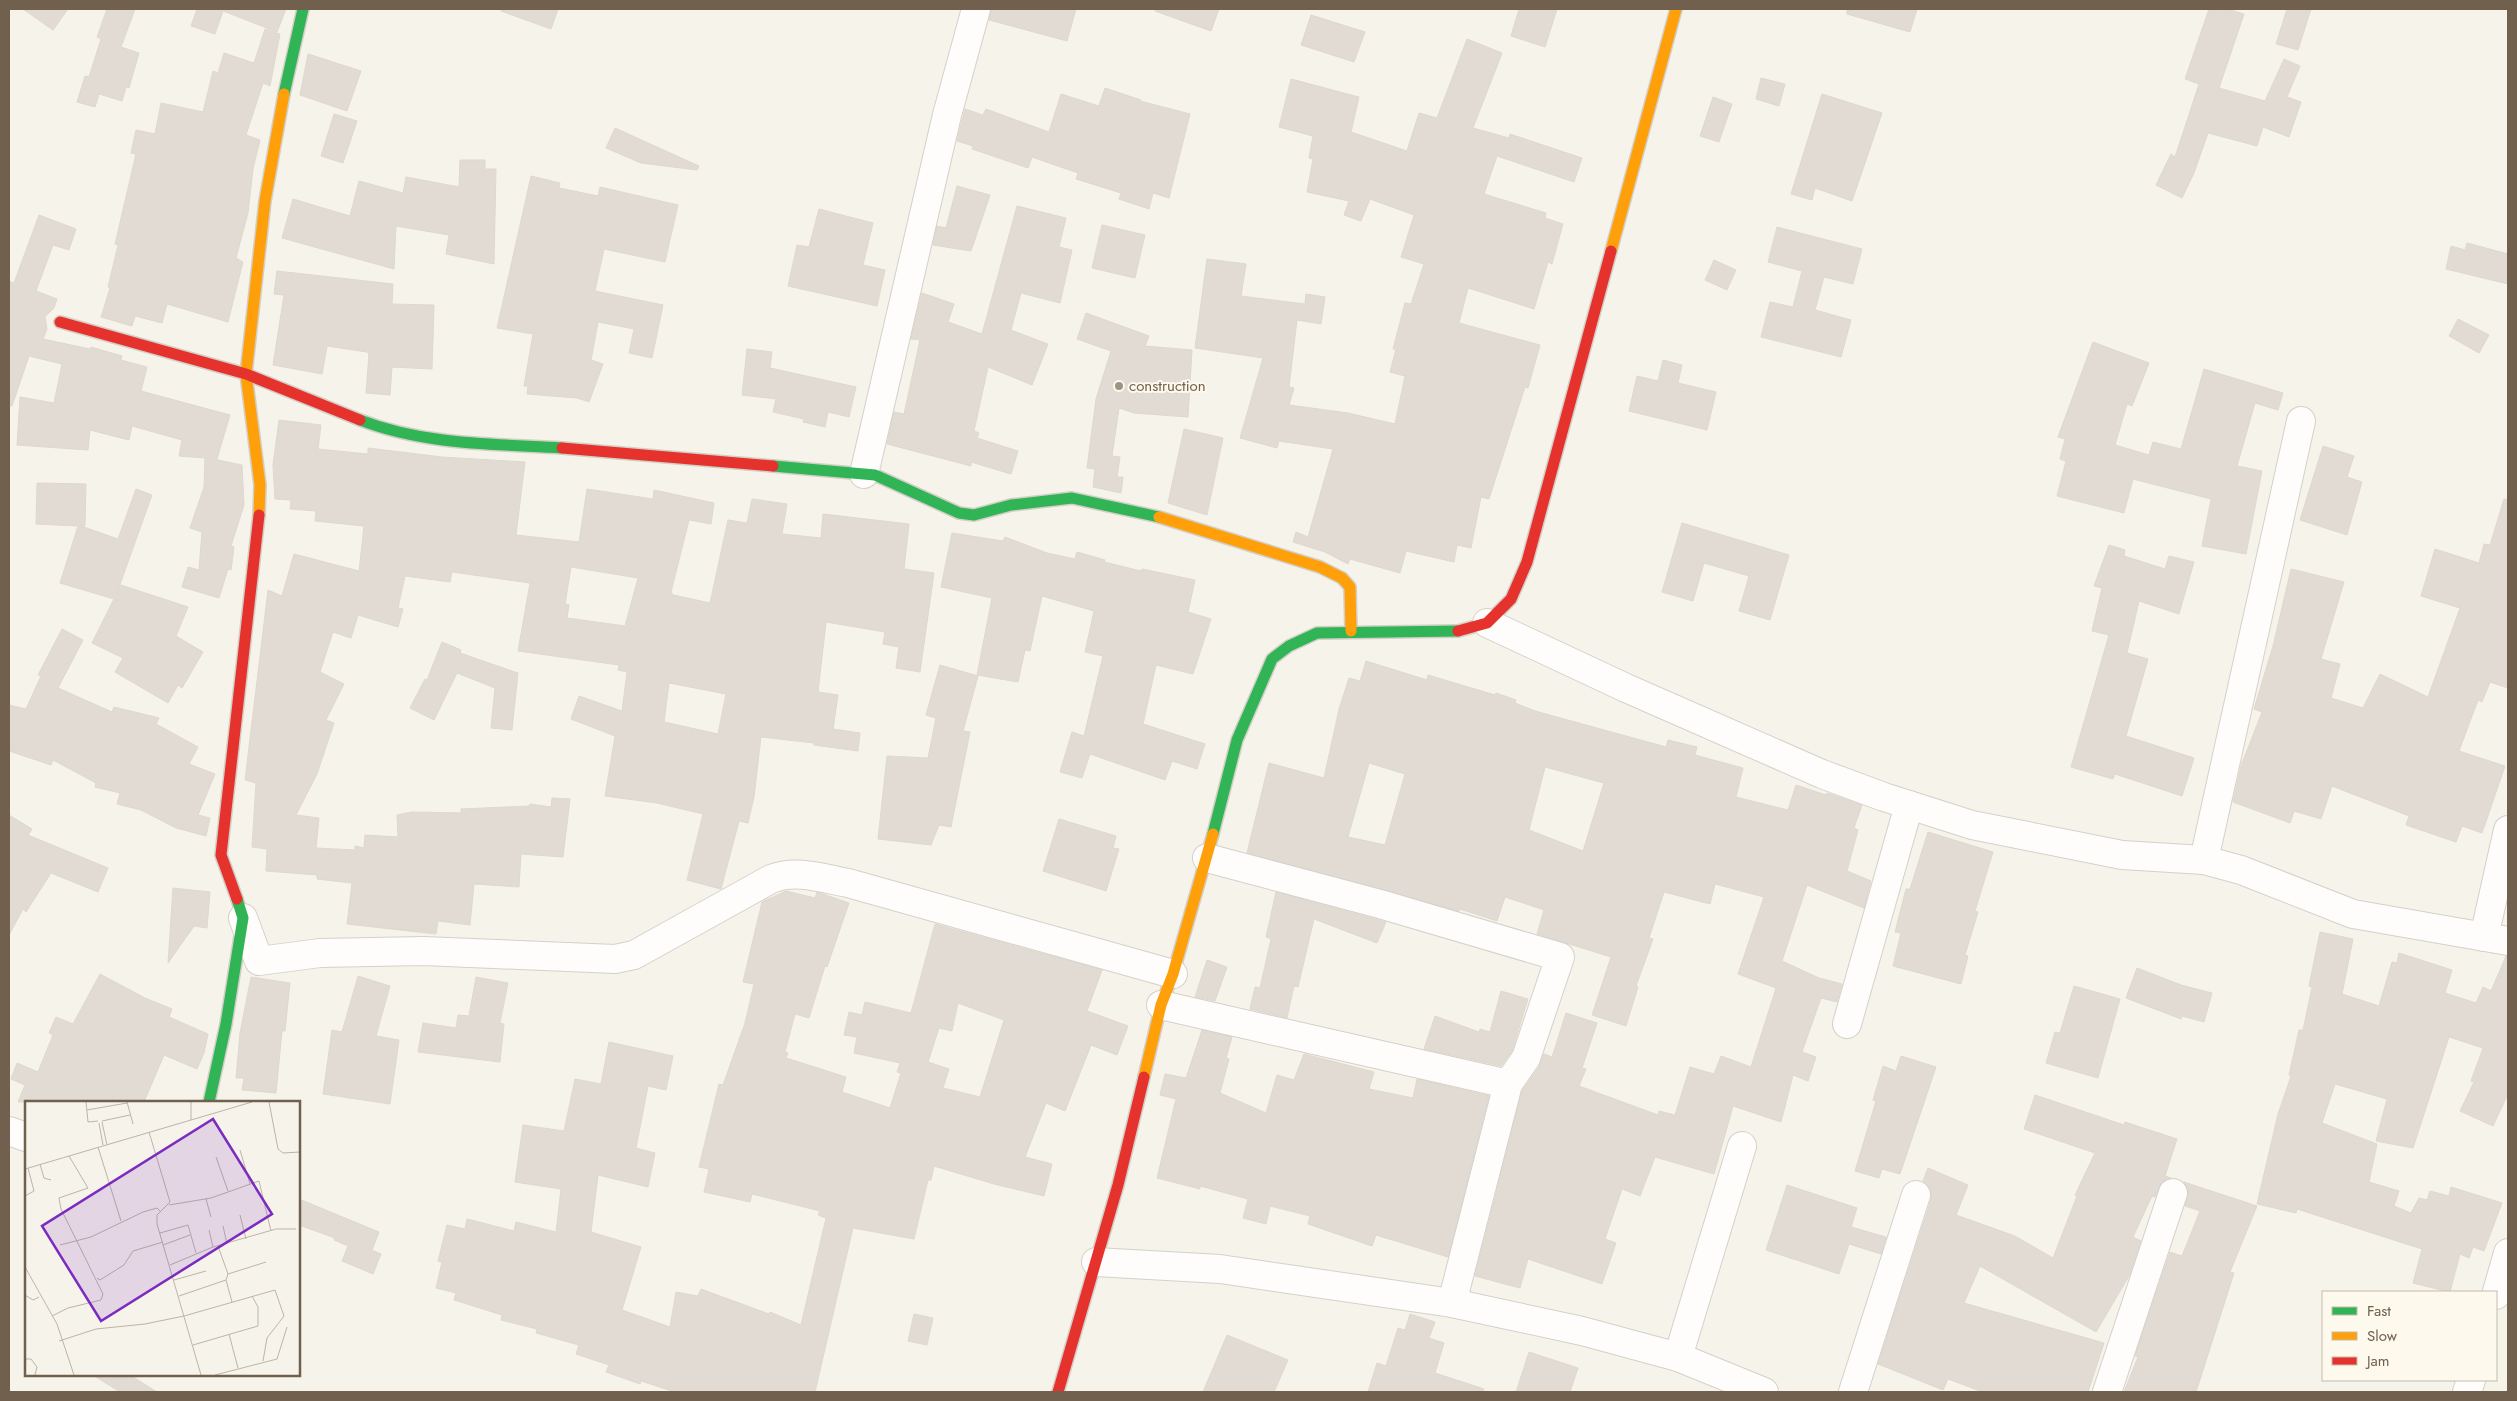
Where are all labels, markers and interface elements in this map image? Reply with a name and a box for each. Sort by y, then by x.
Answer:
place label: construction [1129,375,1206,397]
marker: construction [1113,380,1125,392]
inset map [25,1101,300,1376]
legend [2322,1291,2497,1381]
text: Fast [2367,1300,2391,1322]
text: Slow [2367,1325,2398,1347]
text: Jam [2365,1350,2390,1372]

